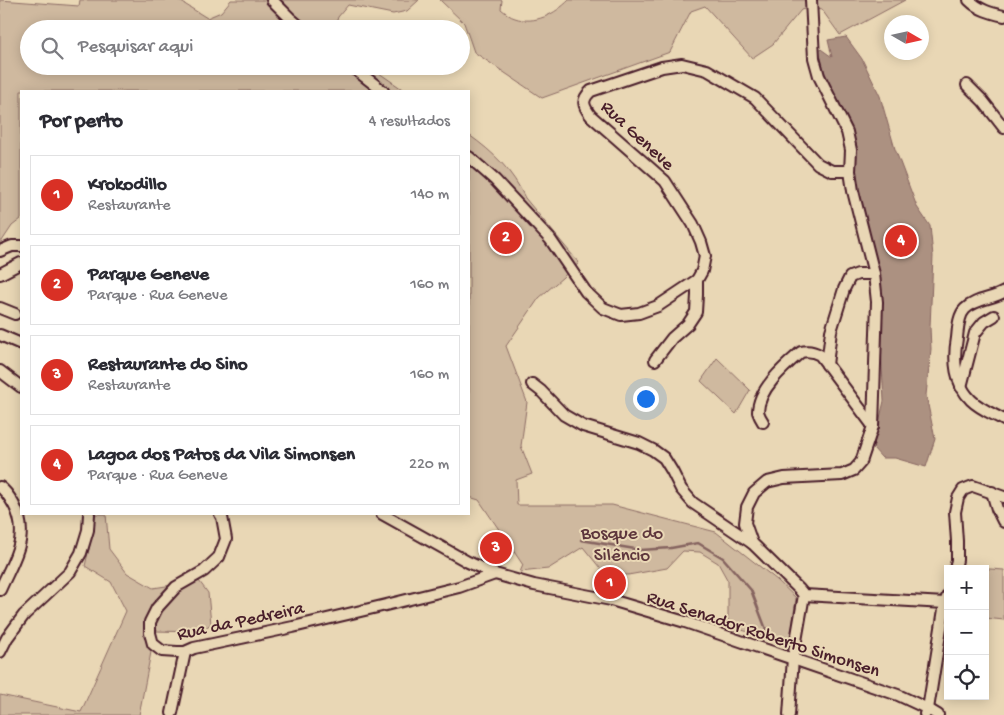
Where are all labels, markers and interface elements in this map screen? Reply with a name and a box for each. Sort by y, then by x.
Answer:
north arrow [884,15,929,60]
search box [20,20,470,75]
icon: search [38,34,66,62]
text: Pesquisar aqui [78,36,193,59]
street label: Rua Geneve [595,97,679,177]
text: Por perto [40,110,123,135]
text: 4 resultados [369,113,450,132]
text: Krokodillo [88,174,167,197]
text: 1 [54,186,60,205]
text: 140 m [411,186,449,205]
text: Restaurante [88,197,170,216]
pin: 2 [490,219,522,257]
pin: 4 [885,222,917,260]
text: Parque Geneve [88,264,209,287]
text: 2 [53,276,61,295]
text: 160 m [410,276,449,295]
text: Parque · Rua Geneve [88,287,227,306]
text: Restaurante do Sino [88,354,248,377]
text: 3 [53,366,61,385]
text: 160 m [410,366,449,385]
text: Restaurante [88,377,170,396]
your location [633,386,659,412]
text: Lagoa dos Patos da Vila Simonsen [88,444,355,467]
text: 4 [53,456,61,475]
text: 220 m [409,456,449,475]
text: Parque · Rua Geneve [88,467,227,486]
park label: Bosque do Silêncio [580,523,663,568]
pin: 3 [480,529,512,567]
pin: 1 [594,564,626,602]
map controls [944,565,989,700]
button: + [944,565,989,610]
street label: Rua Senador Roberto Simonsen [643,587,882,684]
street label: Rua da Pedreira [175,597,308,647]
button: − [944,610,989,655]
button: locate [944,655,989,700]

